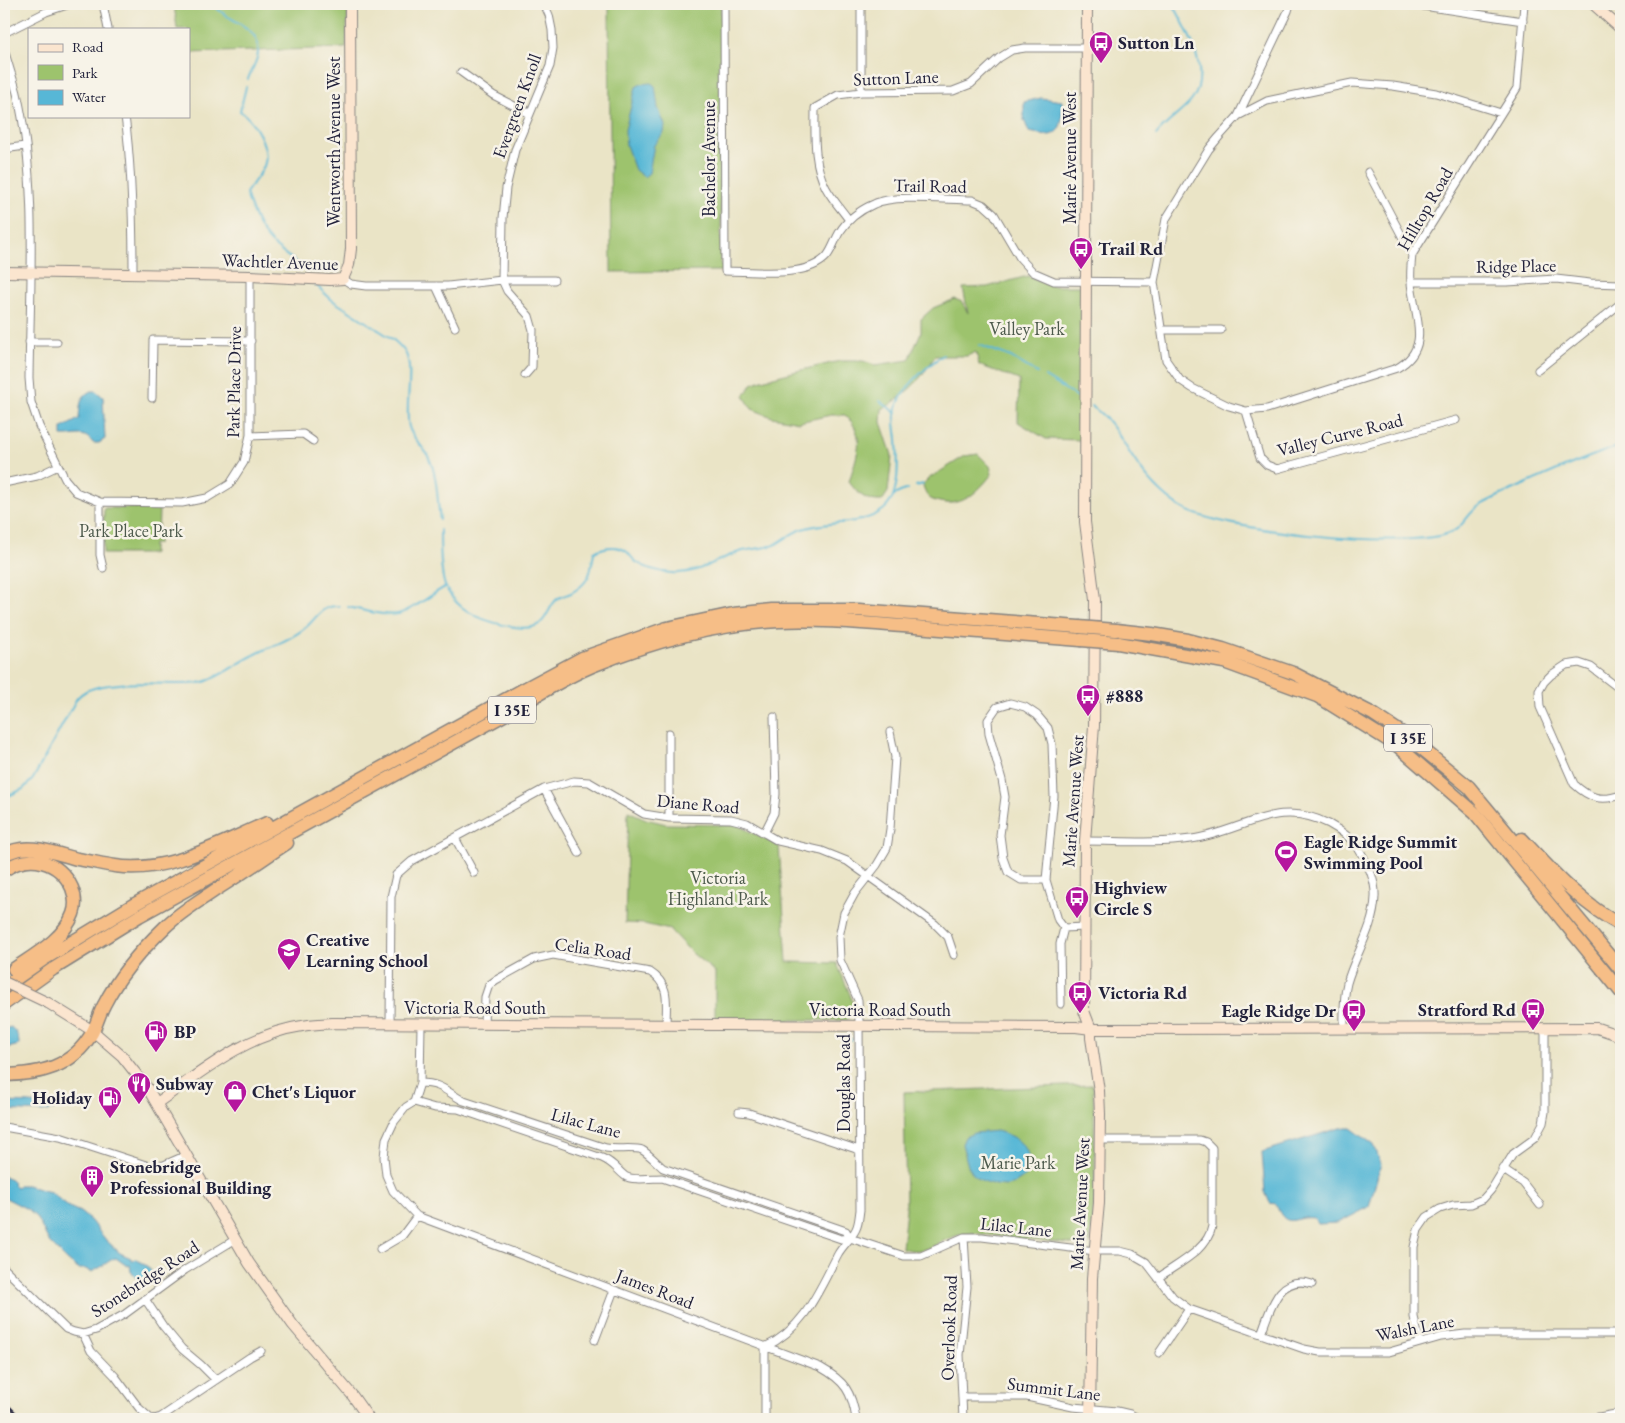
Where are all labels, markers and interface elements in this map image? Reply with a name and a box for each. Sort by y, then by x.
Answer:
legend [28,28,190,118]
bus stop icon: Sutton Ln [1088,30,1114,64]
place label: Sutton Ln [1118,31,1195,54]
text: Road [72,37,104,56]
street label: Evergreen Knoll [487,50,546,161]
street label: Wentworth Avenue West [322,56,345,227]
text: Park [72,63,99,82]
street label: Sutton Lane [853,65,939,90]
text: Water [72,87,106,106]
street label: Marie Avenue West [1058,91,1081,224]
street label: Bachelor Avenue [697,101,720,217]
street label: Hilltop Road [1391,162,1458,255]
street label: Trail Road [893,173,968,198]
bus stop icon: Trail Rd [1068,236,1094,270]
place label: Trail Rd [1098,237,1163,260]
street label: Wachtler Avenue [221,248,339,275]
street label: Ridge Place [1476,253,1556,278]
park label: Valley Park [989,317,1065,340]
street label: Park Place Drive [221,326,246,438]
street label: Valley Curve Road [1275,408,1406,461]
park label: Park Place Park [79,519,184,542]
bus stop icon: #888 [1075,683,1101,717]
place label: #888 [1106,684,1143,707]
road number: I 35E [488,696,536,724]
road number: I 35E [1384,724,1432,751]
street label: Marie Avenue West [1056,734,1089,868]
street label: Diane Road [656,788,741,819]
place label: Eagle Ridge Summit Swimming Pool [1304,830,1457,874]
sports icon: Eagle Ridge Summit Swimming Pool [1273,839,1299,873]
park label: Victoria Highland Park [668,866,769,910]
place label: Highview Circle S [1094,876,1168,920]
bus stop icon: Highview Circle S [1064,885,1090,919]
place label: Creative Learning School [306,928,428,972]
street label: Celia Road [553,932,634,965]
school or university icon: Creative Learning School [276,937,302,971]
bus stop icon: Victoria Rd [1067,980,1093,1014]
place label: Victoria Rd [1098,981,1187,1004]
street label: Victoria Road South [404,996,546,1019]
bus stop icon: Stratford Rd [1520,997,1546,1031]
street label: Victoria Road South [809,998,951,1021]
bus stop icon: Eagle Ridge Dr [1341,998,1367,1032]
place label: Stratford Rd [1418,998,1516,1021]
place label: Eagle Ridge Dr [1221,999,1337,1022]
fuel station icon: BP [143,1019,169,1053]
place label: BP [174,1020,196,1043]
street label: Douglas Road [832,1033,855,1132]
restaurant icon: Subway [126,1071,152,1105]
place label: Subway [156,1072,214,1095]
shop icon: Chet's Liquor [222,1079,248,1113]
place label: Chet's Liquor [252,1080,357,1103]
fuel station icon: Holiday [97,1085,123,1119]
place label: Holiday [32,1086,92,1109]
street label: Lilac Lane [549,1102,624,1143]
street label: Marie Avenue West [1065,1137,1094,1271]
park label: Marie Park [981,1151,1056,1174]
place label: Stonebridge Professional Building [110,1155,272,1199]
building icon: Stonebridge Professional Building [79,1164,105,1198]
street label: Lilac Lane [979,1211,1053,1242]
street label: Stonebridge Road [86,1235,204,1322]
street label: James Road [611,1262,698,1314]
street label: Overlook Road [935,1274,962,1381]
street label: Walsh Lane [1374,1309,1456,1346]
street label: Summit Lane [1006,1371,1102,1406]

